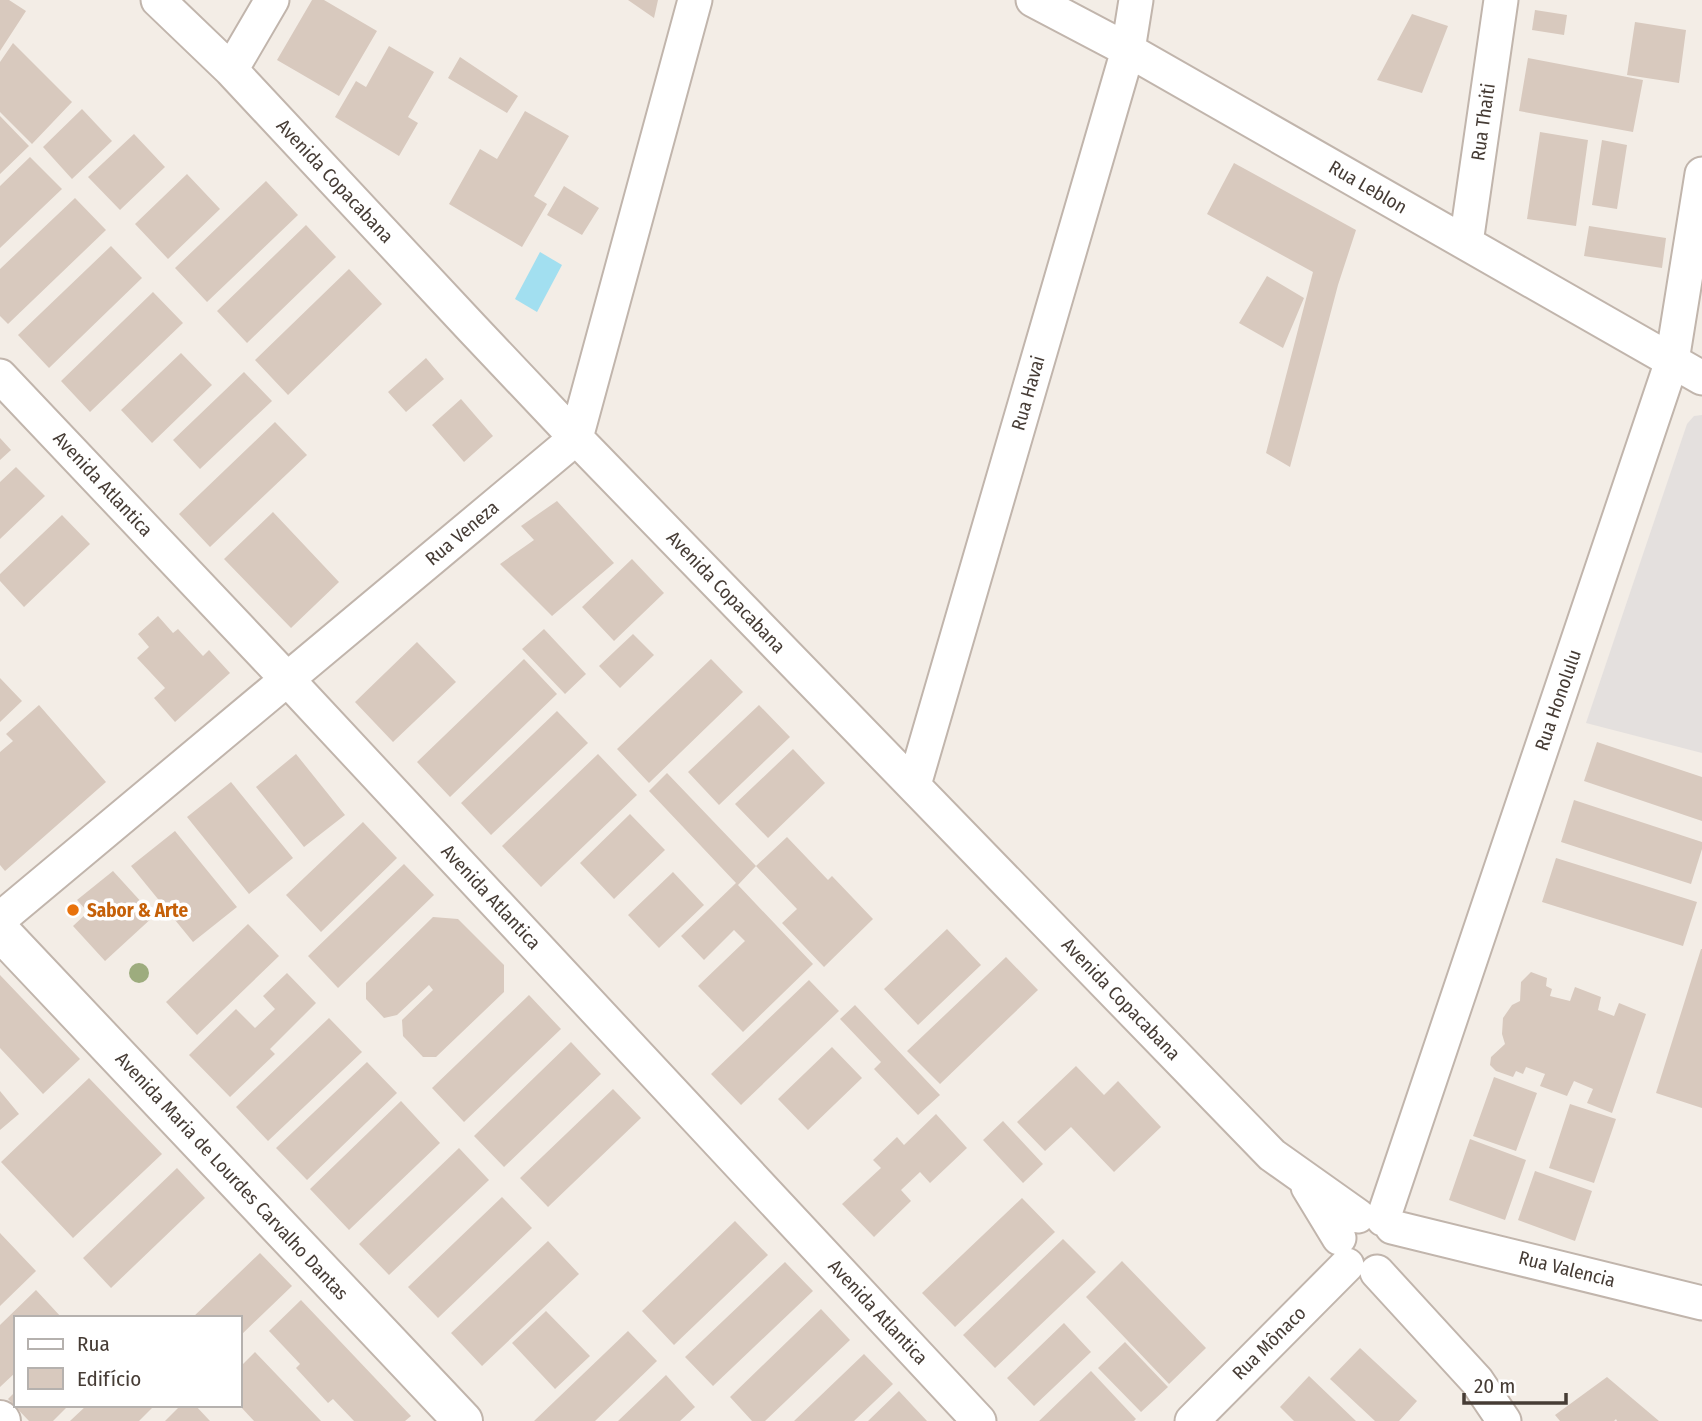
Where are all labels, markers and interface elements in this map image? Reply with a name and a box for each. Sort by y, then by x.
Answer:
street label: Rua Thaiti [1466,82,1500,162]
street label: Avenida Copacabana [272,114,398,248]
street label: Rua Leblon [1325,155,1411,219]
street label: Rua Havai [1006,353,1050,433]
street label: Avenida Atlantica [49,427,157,541]
street label: Rua Veneza [421,496,503,570]
street label: Avenida Copacabana [662,526,790,658]
street label: Rua Honolulu [1530,646,1586,754]
street label: Avenida Atlantica [437,840,545,954]
place label: Sabor & Arte [87,899,188,922]
marker: Sabor & Arte [65,902,81,918]
street label: Avenida Copacabana [1057,933,1185,1065]
street label: Avenida Maria de Lourdes Carvalho Dantas [111,1047,353,1305]
street label: Rua Valencia [1516,1246,1618,1292]
street label: Avenida Atlantica [824,1255,932,1369]
street label: Rua Mônaco [1227,1301,1311,1385]
legend [14,1316,242,1407]
text: Rua [77,1331,110,1357]
scale bar [1464,1362,1566,1406]
text: Edifício [77,1366,141,1392]
text: 20 m [1474,1373,1515,1399]

